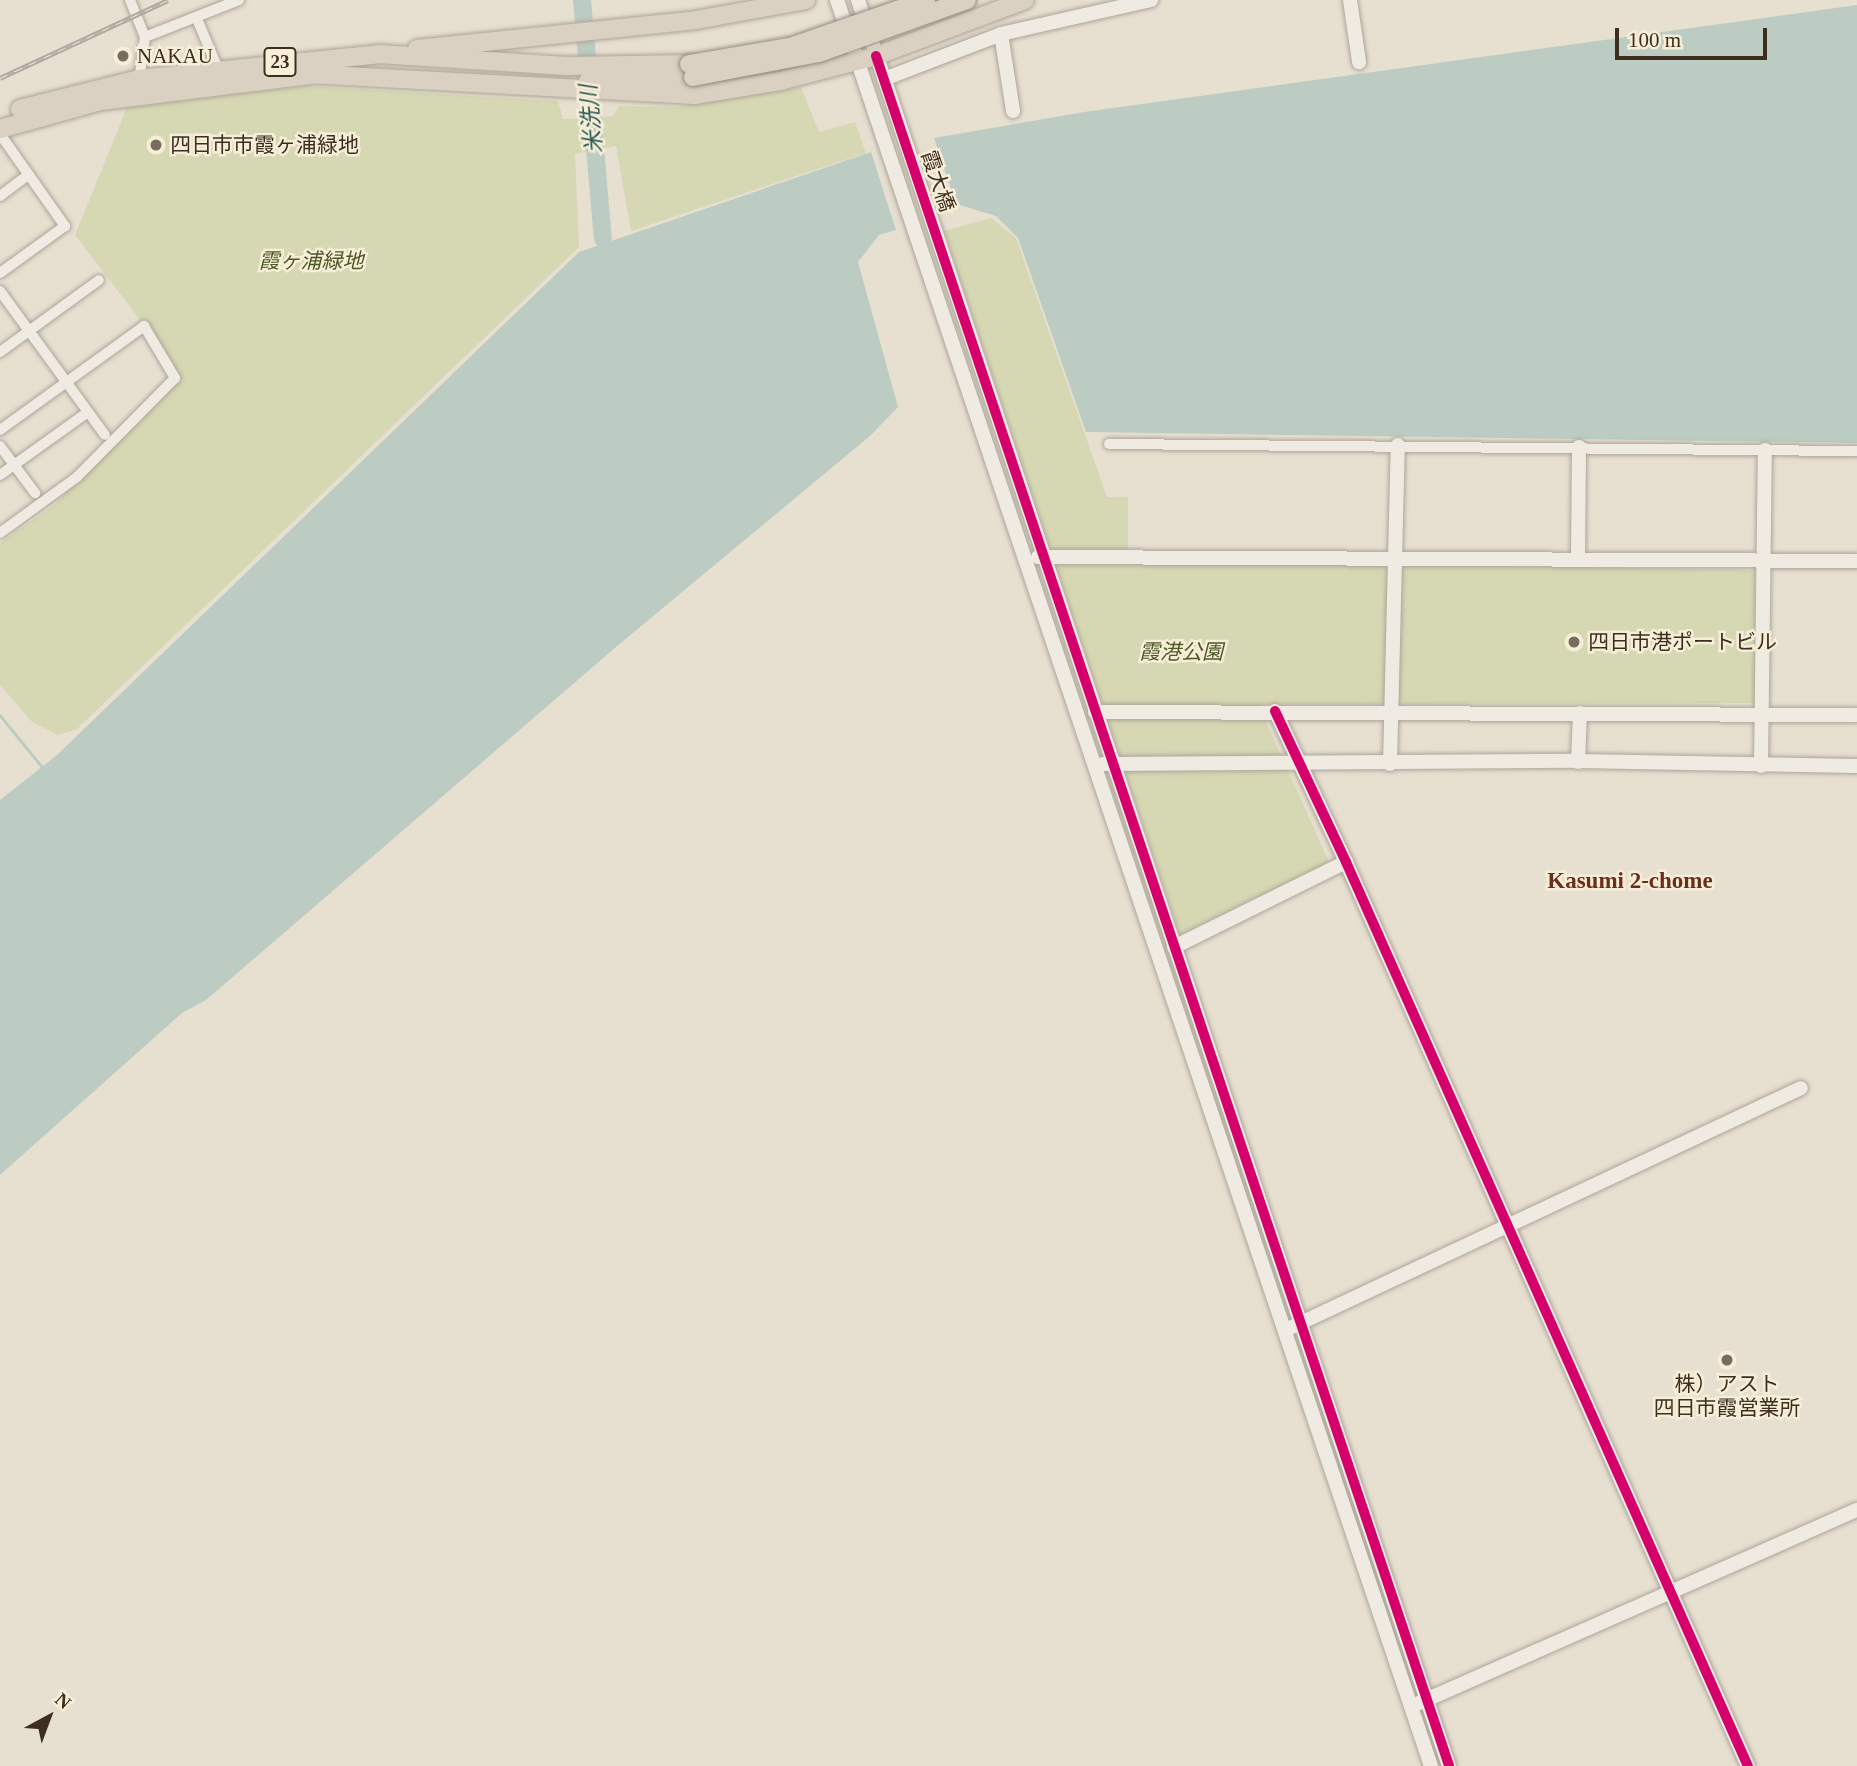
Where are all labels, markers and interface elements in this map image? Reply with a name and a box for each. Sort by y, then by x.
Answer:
scale bar [1619,14,1771,58]
text: 100 m [1628,28,1681,52]
place label: NAKAU [137,43,213,69]
road number: 23 [262,46,298,78]
marker: NAKAU [115,48,131,64]
water label: 米洗川 [575,83,609,155]
place label: 四日市市霞ヶ浦緑地 [170,132,359,158]
marker: 四日市市霞ヶ浦緑地 [148,137,164,153]
street label: 霞大橋 [916,147,960,215]
park label: 霞ヶ浦緑地 [259,248,363,274]
place label: 四日市港ポートビル [1588,629,1777,655]
marker: 四日市港ポートビル [1566,634,1582,650]
park label: 霞港公園 [1139,639,1223,665]
district label: Kasumi 2-chome [1547,867,1713,895]
marker: 株）アスト 四日市霞営業所 [1719,1352,1735,1368]
place label: 株）アスト 四日市霞営業所 [1654,1371,1800,1421]
north arrow [14,1682,84,1752]
text: N [51,1688,75,1713]

